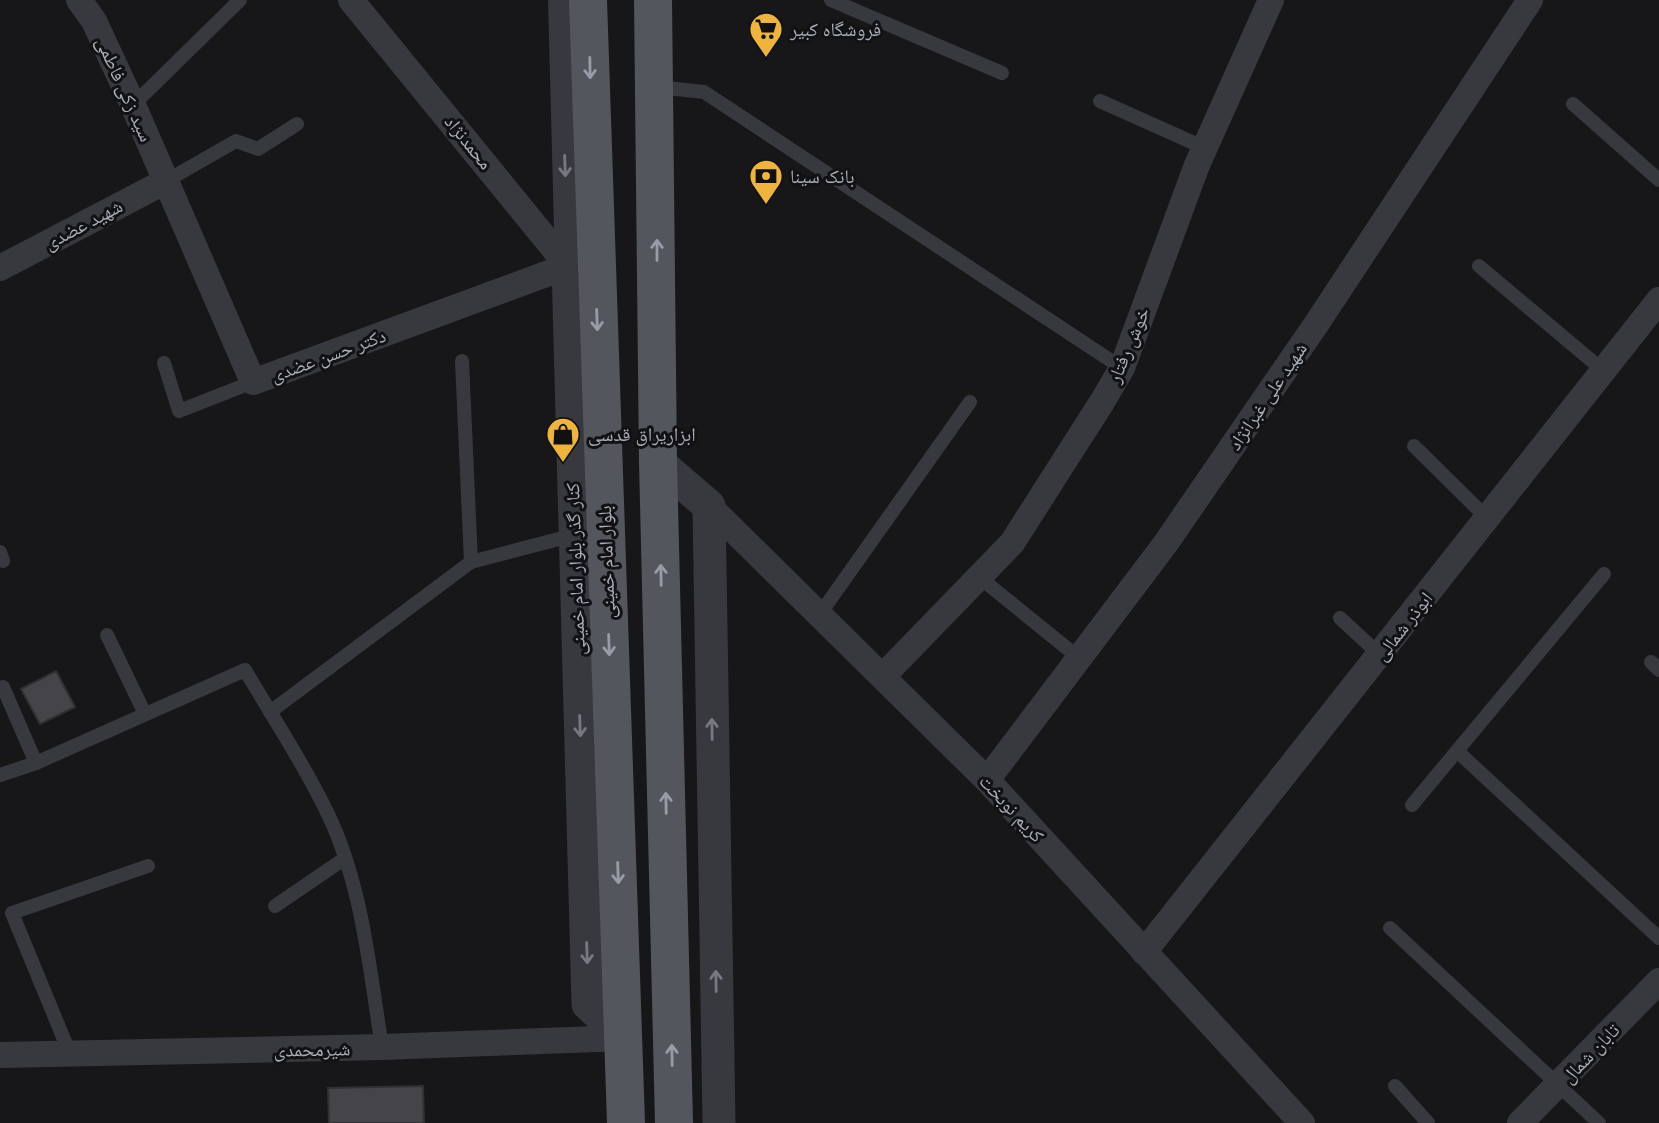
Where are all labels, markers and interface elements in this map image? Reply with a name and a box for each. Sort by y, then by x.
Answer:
supermarket icon: فروشگاه کبیر [747,10,785,59]
place label: فروشگاه کبیر [789,18,881,41]
street label: سید زکی فاطمی [91,33,158,145]
one-way arrow [583,56,596,79]
street label: محمدنژاد [440,110,498,174]
one-way arrow [559,154,572,177]
bank icon: بانک سینا [747,157,785,206]
place label: بانک سینا [790,165,855,188]
street label: شهید عضدی [40,194,126,255]
one-way arrow [650,239,664,262]
street label: خوش رفتار [1102,304,1155,387]
one-way arrow [590,308,603,331]
street label: دکتر حسن عضدی [267,324,389,387]
street label: شهید علی غبرانژاد [1223,338,1312,455]
shop icon: ابزاریراق قدسی [544,415,582,464]
place label: ابزاریراق قدسی [588,423,696,446]
street label: کنار گذر بلوار امام خمینی [561,482,592,656]
street label: بلوار امام خمینی [593,505,622,619]
one-way arrow [654,564,667,587]
street label: ابوذر شمالی [1369,587,1437,665]
one-way arrow [603,634,616,657]
one-way arrow [573,714,587,737]
one-way arrow [705,718,719,741]
street label: کریم نوبخت [974,770,1049,848]
one-way arrow [659,792,673,815]
one-way arrow [611,861,624,884]
one-way arrow [580,942,593,965]
one-way arrow [709,970,723,993]
street label: تابان شمال [1556,1019,1625,1088]
street label: شیرمحمدی [273,1037,351,1062]
one-way arrow [666,1044,679,1067]

